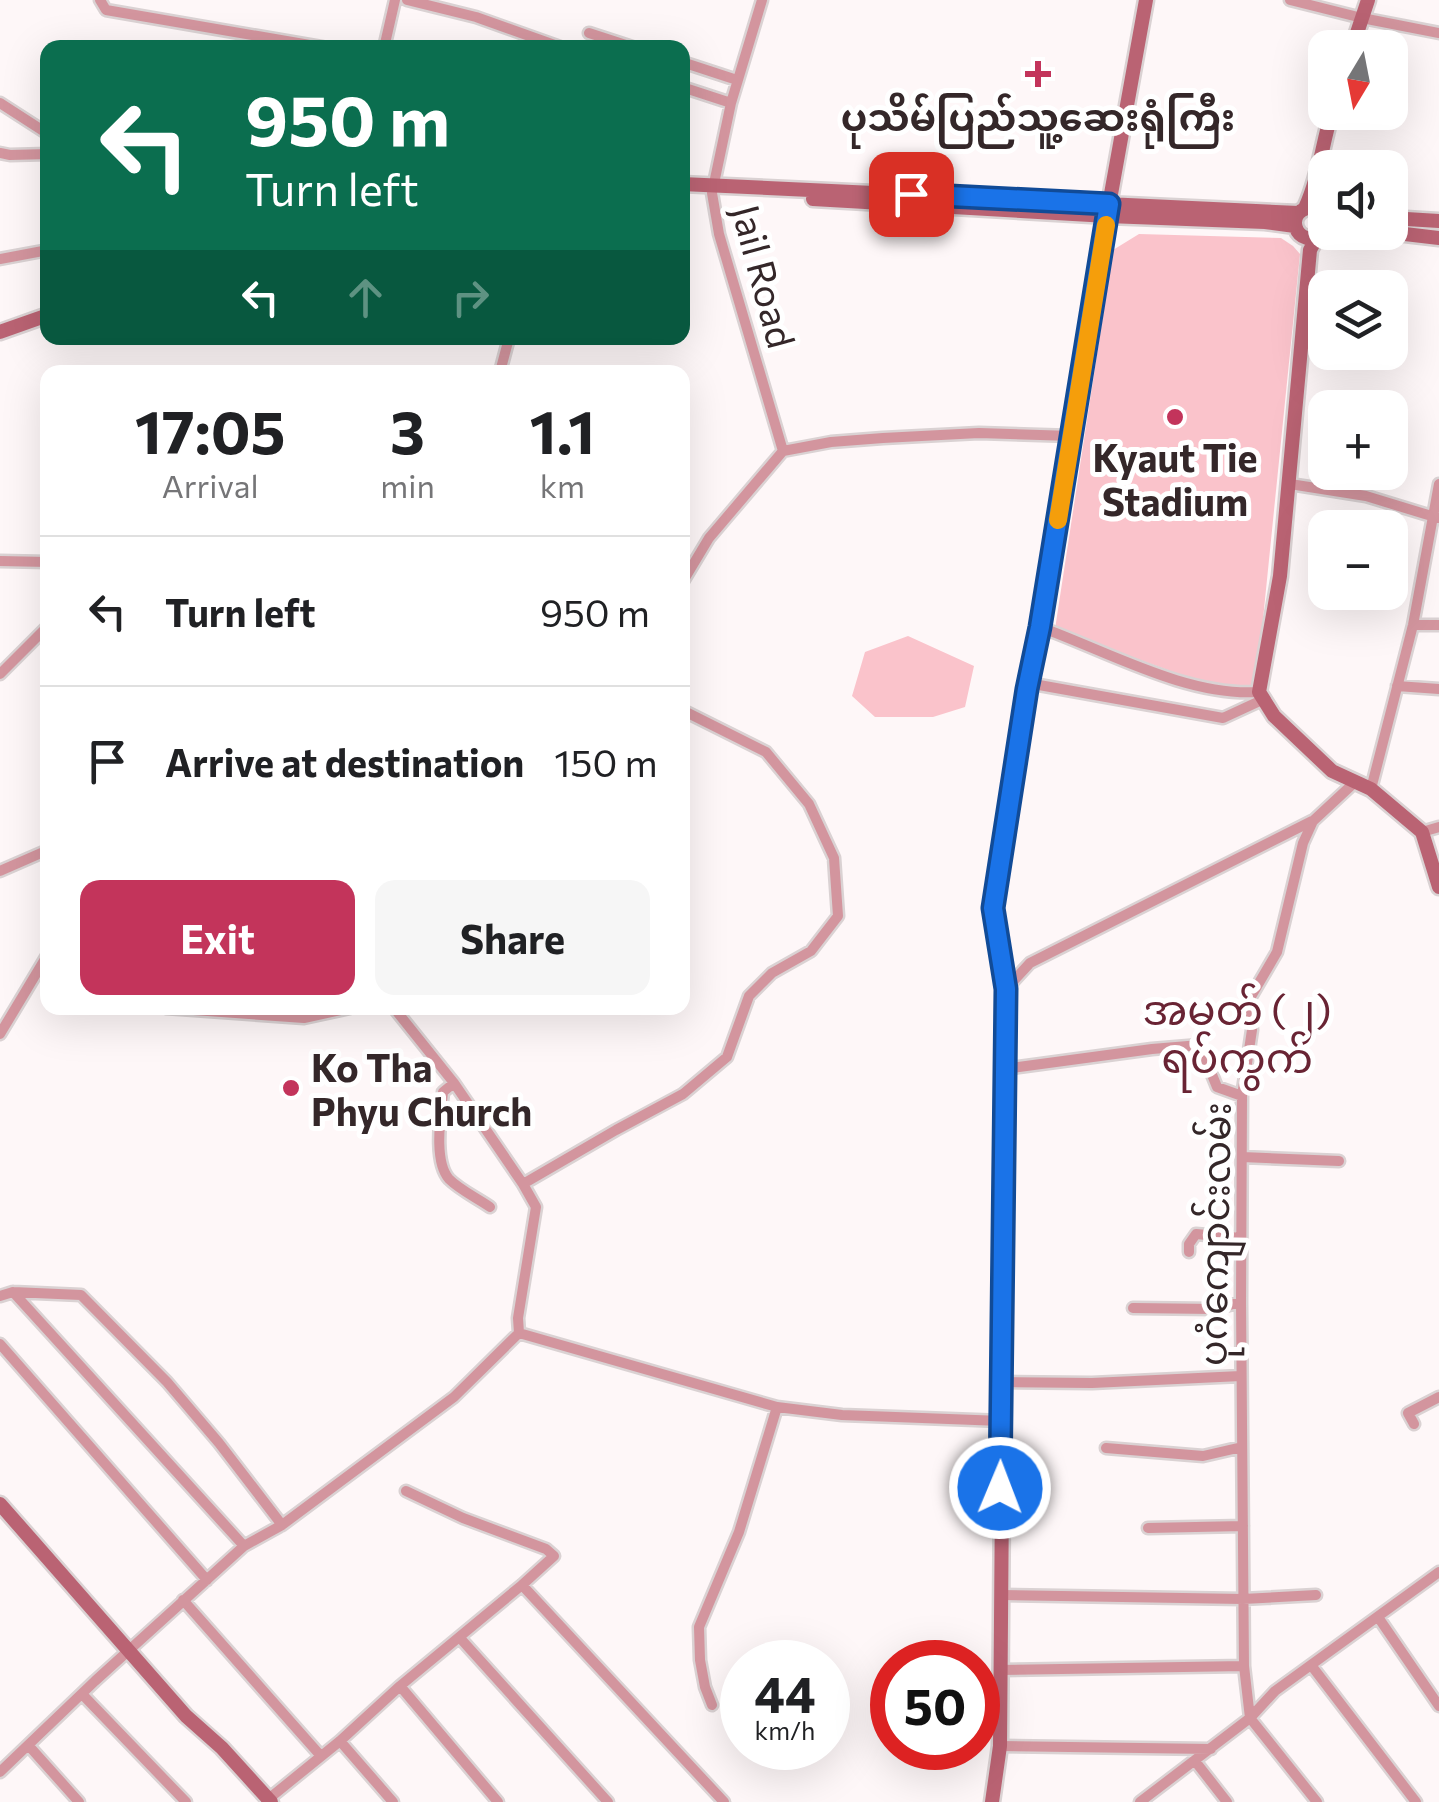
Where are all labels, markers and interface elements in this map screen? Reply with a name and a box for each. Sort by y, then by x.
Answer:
north arrow [1308,30,1408,130]
map controls [1308,30,1408,610]
marker: ပုသိမ်ပြည်သူ့ဆေးရုံကြီး [1025,61,1051,87]
text: 950 m [245,75,450,160]
icon: left [80,80,210,210]
place label: ပုသိမ်ပြည်သူ့ဆေးရုံကြီး [841,92,1235,149]
button: sound [1308,150,1408,250]
pin [869,152,954,237]
text: Turn left [245,160,419,215]
icon: arrive [884,167,939,222]
street label: Jail Road [723,199,807,353]
icon: left [233,270,288,325]
icon: ahead [338,270,393,325]
icon: right [443,270,498,325]
button: layers [1308,270,1408,370]
button: + [1308,390,1408,490]
text: 17:05 [135,393,286,466]
text: 3 [390,393,425,466]
text: 1.1 [529,393,595,466]
marker: Kyaut Tie Stadium [1164,406,1186,428]
place label: Kyaut Tie Stadium [1092,433,1258,524]
text: Arrival [162,465,259,505]
text: min [380,465,435,505]
text: km [540,465,585,505]
button: − [1308,510,1408,610]
icon: left [80,584,135,639]
text: Turn left [165,588,316,635]
text: 950 m [540,588,650,635]
icon: arrive [80,734,135,789]
text: Arrive at destination [165,738,524,785]
text: 150 m [554,738,658,785]
button: Exit [80,880,355,995]
button: Share [375,880,650,995]
district label: အမှတ် (၂) ရပ်ကွက် [1142,982,1332,1093]
place label: Ko Tha Phyu Church [311,1043,532,1134]
marker: Ko Tha Phyu Church [280,1077,302,1099]
street label: ပုဂံကျောင်းလမ်း [1187,1102,1249,1366]
position arrow [948,1436,1052,1540]
speed limit sign: 50 [870,1640,1000,1770]
text: 44 [754,1662,816,1723]
text: km/h [755,1715,815,1745]

